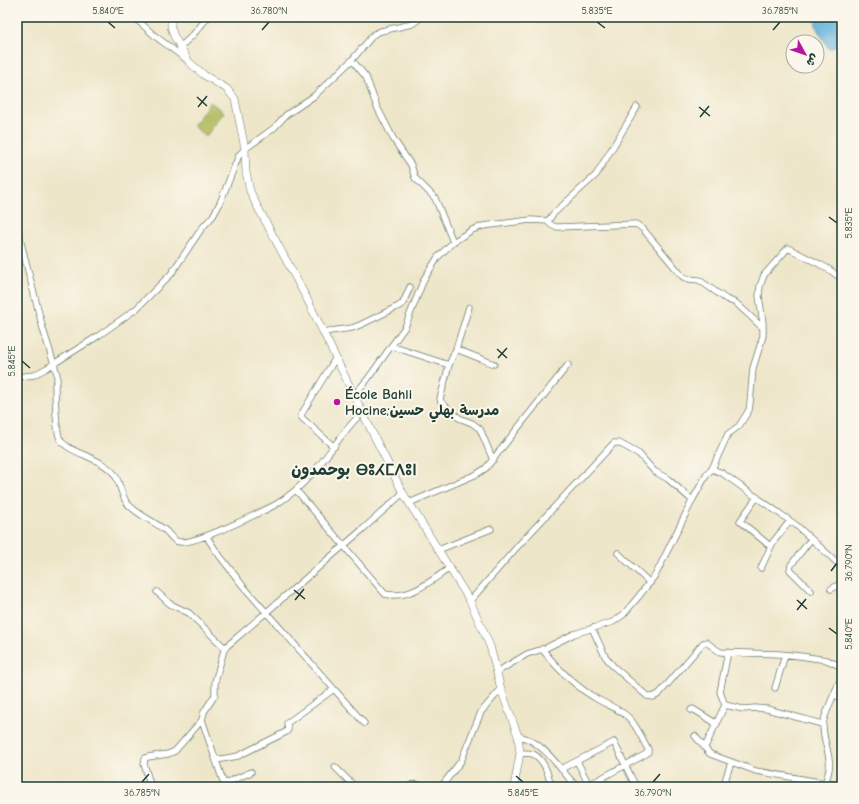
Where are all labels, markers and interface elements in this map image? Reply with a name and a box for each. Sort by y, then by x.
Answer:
text: 5.840°E [92,5,124,17]
text: 36.780°N [251,5,287,17]
text: 5.835°E [581,5,613,17]
text: 36.785°N [762,5,798,17]
north arrow [785,34,825,74]
text: ش [803,51,821,69]
text: 5.835°E [843,207,855,239]
text: 5.845°E [6,346,18,376]
place label: École Bahli Hocine;مدرسة بهلي حسين [345,386,499,423]
marker: École Bahli Hocine;مدرسة بهلي حسين [332,397,342,407]
district label: بوحمدون ⴱⵓⵃⵎⴷⵓⵏ [291,461,417,480]
text: 36.790°N [843,544,855,582]
text: 5.840°E [843,618,855,650]
text: 36.785°N [124,787,160,799]
text: 5.845°E [508,787,538,799]
text: 36.790°N [634,787,672,799]

